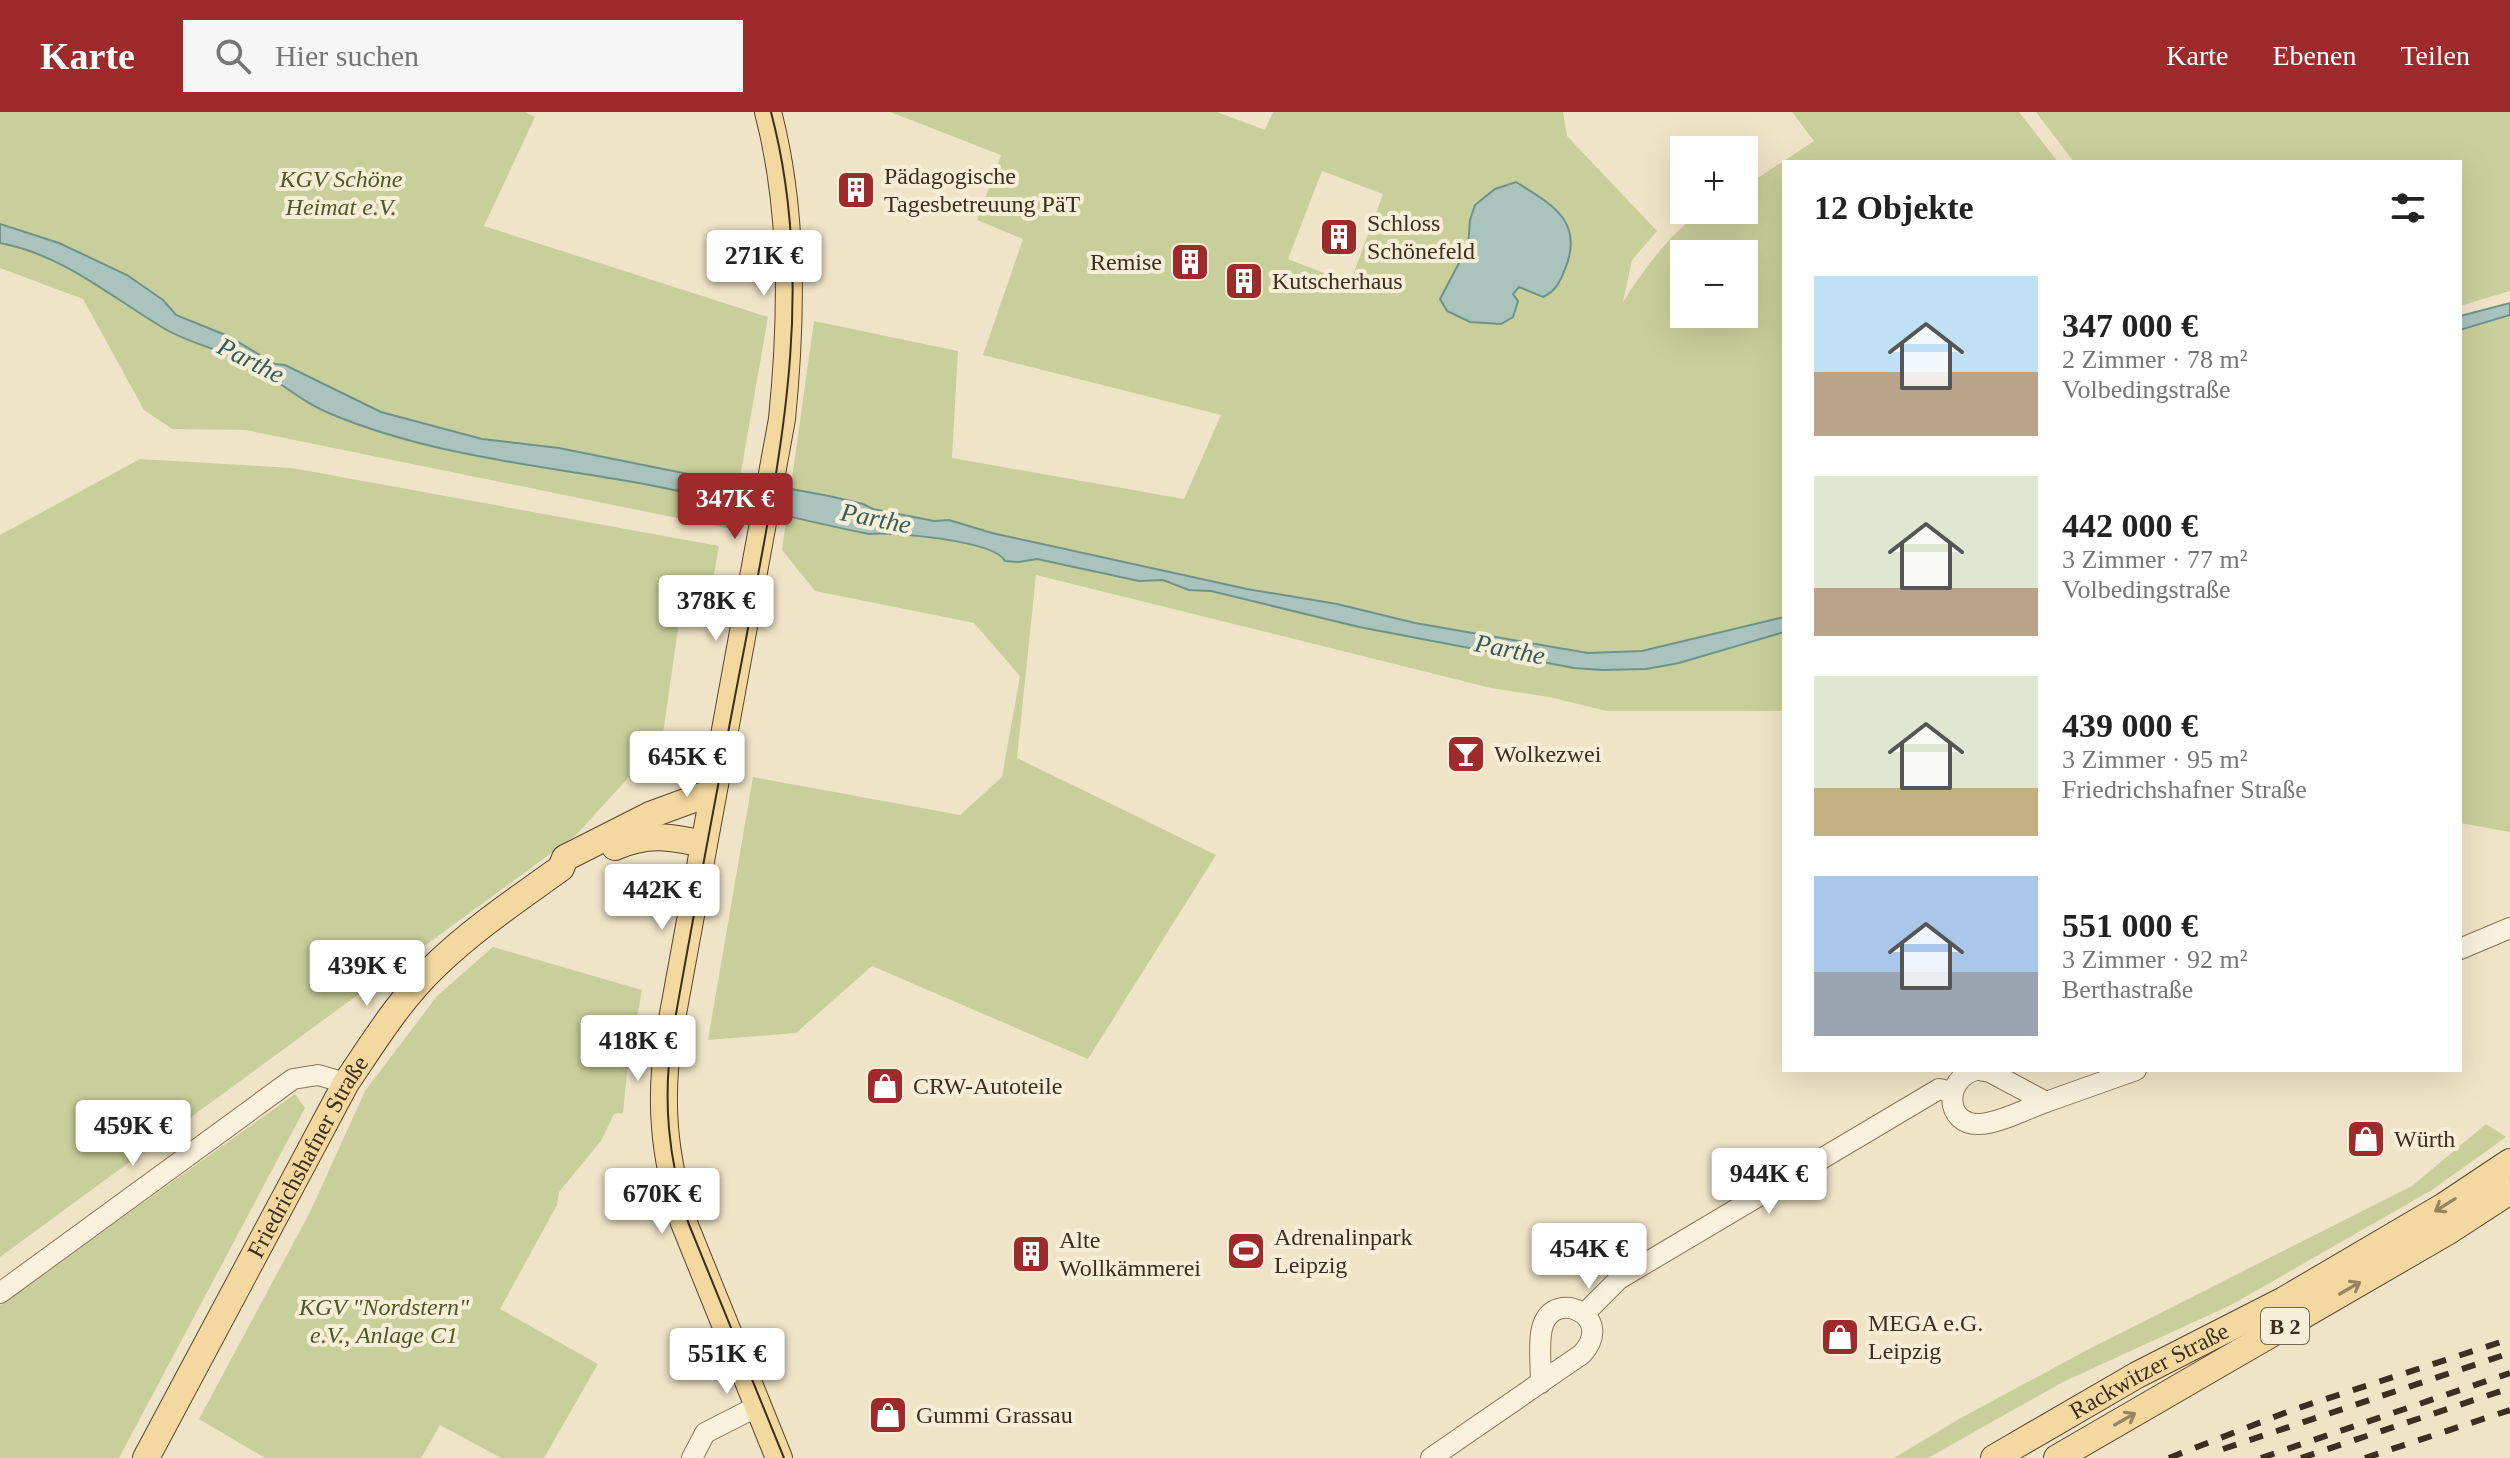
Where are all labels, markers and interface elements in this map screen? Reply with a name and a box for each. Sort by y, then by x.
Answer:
search box [183,20,743,92]
icon: search [211,34,255,78]
text: Karte [40,35,135,77]
text: Hier suchen [275,39,419,72]
text: Karte [2166,40,2228,71]
text: Ebenen [2272,40,2356,71]
text: Teilen [2400,40,2470,71]
map controls [1670,136,1758,328]
button: + [1670,136,1758,224]
place label: Pädagogische Tagesbetreuung PäT [884,163,1081,217]
park label: KGV Schöne Heimat e.V. [279,166,403,220]
building icon: Pädagogische Tagesbetreuung PäT [835,169,877,211]
icon: filters [2386,186,2430,230]
text: 12 Objekte [1814,189,1974,226]
place label: Schloss Schönefeld [1367,210,1475,264]
building icon: Schloss Schönefeld [1318,216,1360,258]
pin: 271K € [699,230,829,298]
button: − [1670,240,1758,328]
text: 271K € [725,241,803,270]
building icon: Remise [1169,241,1211,283]
place label: Remise [1090,249,1162,275]
building icon: Kutscherhaus [1223,260,1265,302]
place label: Kutscherhaus [1272,268,1403,294]
text: 347 000 € [2062,307,2198,344]
icon: home [1878,308,1974,404]
water label: Parthe [212,331,289,389]
text: 2 Zimmer · 78 m² [2062,345,2247,374]
text: Volbedingstraße [2062,375,2231,404]
pin: 347K € [670,473,800,541]
text: 347K € [696,484,774,513]
water label: Parthe [837,497,913,539]
text: 442 000 € [2062,507,2198,544]
icon: home [1878,508,1974,604]
text: 3 Zimmer · 77 m² [2062,545,2247,574]
pin: 378K € [651,575,781,643]
text: Volbedingstraße [2062,575,2231,604]
text: 378K € [677,586,755,615]
water label: Parthe [1471,628,1547,670]
text: 439 000 € [2062,707,2198,744]
icon: home [1878,708,1974,804]
pin: 645K € [622,731,752,799]
bar icon: Wolkezwei [1445,733,1487,775]
place label: Wolkezwei [1494,741,1602,767]
text: 645K € [648,742,726,771]
text: 3 Zimmer · 95 m² [2062,745,2247,774]
text: Friedrichshafner Straße [2062,775,2307,804]
pin: 442K € [597,864,727,932]
text: 442K € [623,875,701,904]
text: 551 000 € [2062,907,2198,944]
icon: home [1878,908,1974,1004]
pin: 439K € [302,940,432,1008]
text: 3 Zimmer · 92 m² [2062,945,2247,974]
text: 439K € [328,951,406,980]
text: Berthastraße [2062,975,2193,1004]
pin: 418K € [573,1015,703,1083]
text: 418K € [599,1026,677,1055]
street label: Friedrichshafner Straße [242,1051,373,1262]
shop icon: CRW-Autoteile [864,1065,906,1107]
place label: CRW-Autoteile [913,1073,1062,1099]
pin: 459K € [68,1100,198,1168]
text: 459K € [94,1111,172,1140]
shop icon: Würth [2345,1118,2387,1160]
place label: Würth [2394,1126,2455,1152]
pin: 944K € [1704,1148,1834,1216]
text: 944K € [1730,1159,1808,1188]
pin: 670K € [597,1168,727,1236]
text: 670K € [623,1179,701,1208]
one-way arrow [2434,1197,2457,1213]
pin: 454K € [1524,1223,1654,1291]
place label: Adrenalinpark Leipzig [1274,1224,1413,1278]
place label: Alte Wollkämmerei [1059,1227,1201,1281]
sports icon: Adrenalinpark Leipzig [1225,1230,1267,1272]
building icon: Alte Wollkämmerei [1010,1233,1052,1275]
text: 454K € [1550,1234,1628,1263]
one-way arrow [2338,1280,2361,1296]
park label: KGV "Nordstern" e.V., Anlage C1 [298,1294,470,1348]
road number: B 2 [2261,1308,2309,1344]
place label: MEGA e.G. Leipzig [1868,1310,1983,1364]
shop icon: MEGA e.G. Leipzig [1819,1316,1861,1358]
street label: Rackwitzer Straße [2065,1318,2233,1424]
pin: 551K € [662,1328,792,1396]
text: 551K € [688,1339,766,1368]
shop icon: Gummi Grassau [867,1394,909,1436]
place label: Gummi Grassau [916,1402,1073,1428]
one-way arrow [2113,1411,2136,1427]

